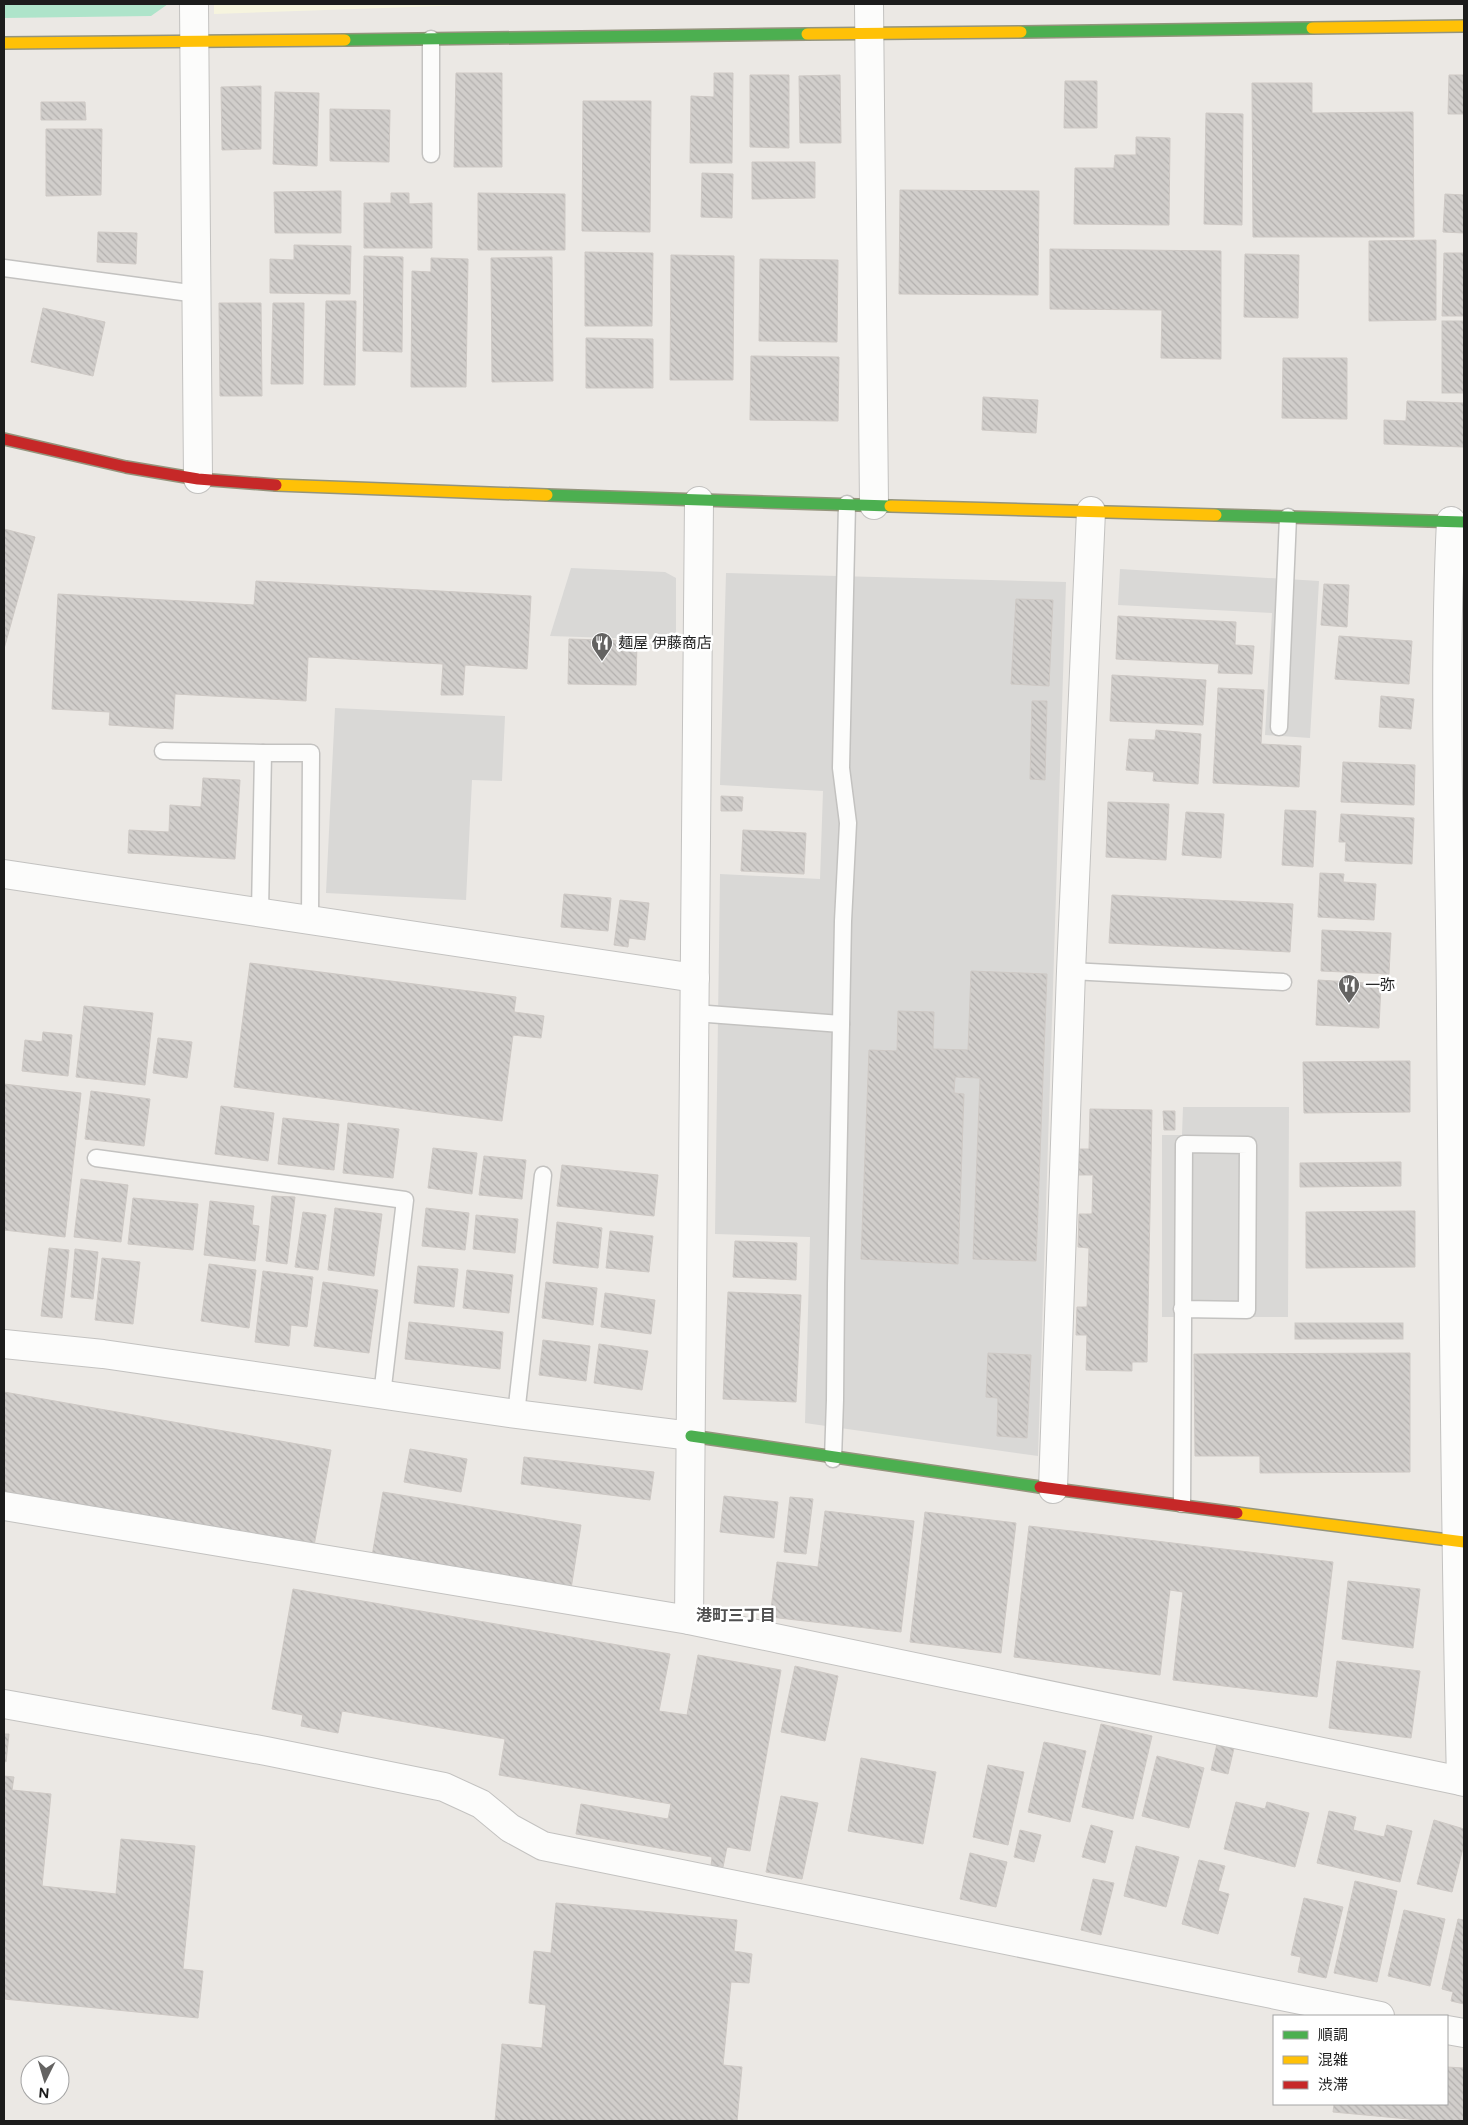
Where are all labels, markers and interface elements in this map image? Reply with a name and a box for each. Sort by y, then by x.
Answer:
restaurant icon: 麺屋 伊藤商店 [590,631,614,662]
place label: 麺屋 伊藤商店 [618,634,712,652]
restaurant icon: 一弥 [1337,973,1361,1004]
place label: 一弥 [1365,976,1395,994]
district label: 港町三丁目 [696,1606,776,1625]
legend [1273,2015,1448,2105]
text: 順調 [1318,2026,1348,2044]
text: 混雑 [1318,2051,1348,2069]
north arrow [20,2055,70,2105]
text: 渋滞 [1318,2076,1348,2094]
text: N [38,2084,50,2101]

